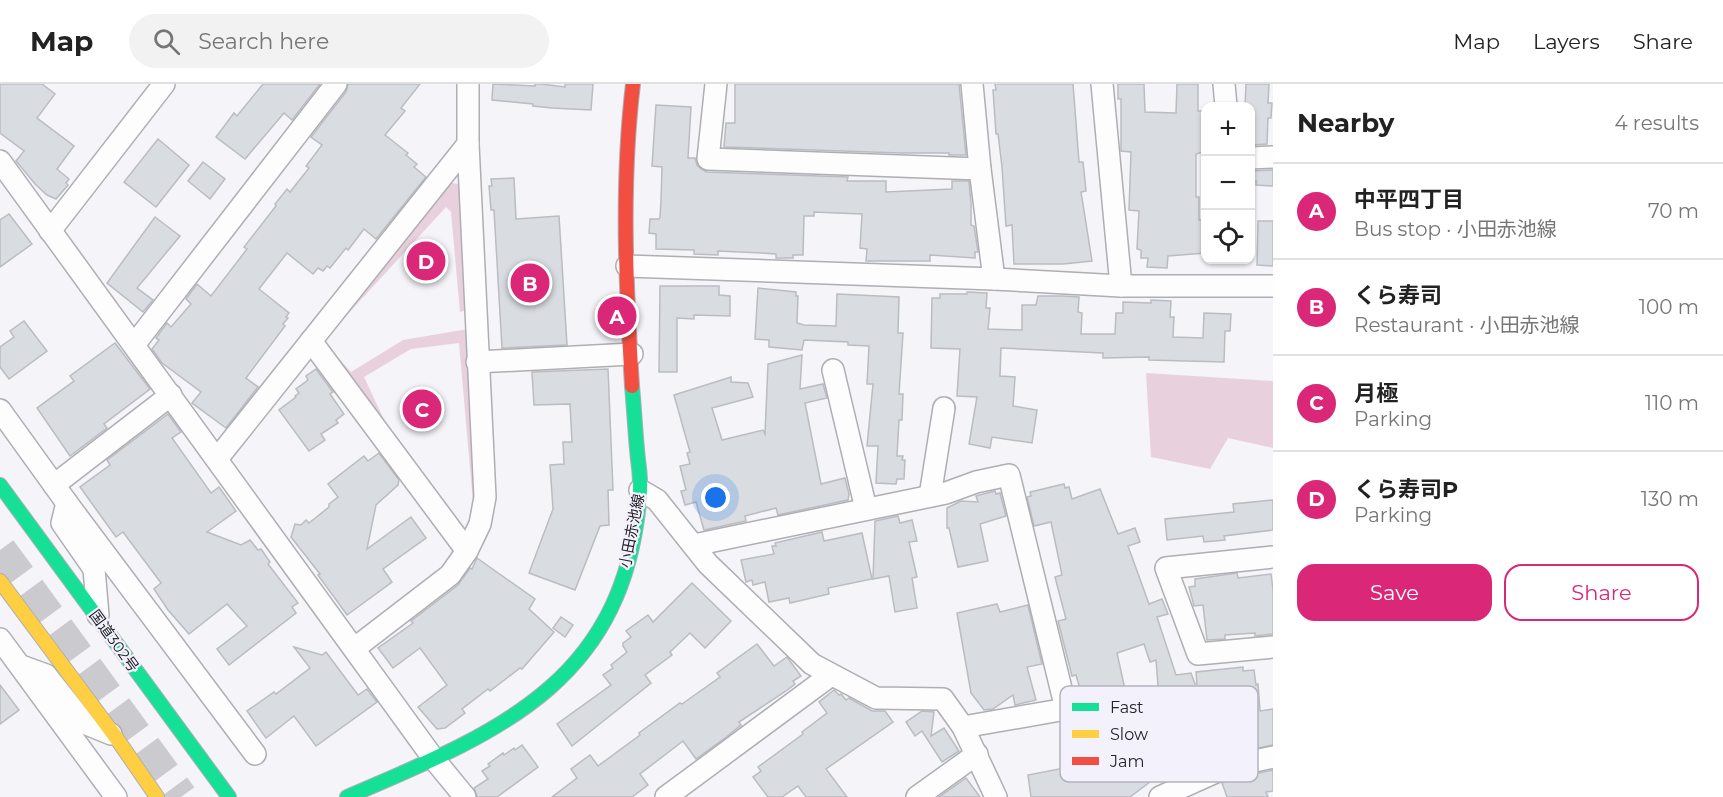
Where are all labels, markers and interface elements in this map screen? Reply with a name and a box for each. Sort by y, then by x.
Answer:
search box [129,14,549,68]
text: Map [30,24,93,58]
icon: search [150,25,183,58]
text: Search here [198,28,329,55]
text: Map [1453,29,1500,54]
text: Layers [1533,29,1600,54]
text: Share [1633,29,1693,54]
map controls [1201,102,1255,264]
button: + [1201,102,1255,156]
text: Nearby [1297,107,1394,139]
text: 4 results [1614,111,1699,135]
button: − [1201,156,1255,210]
text: 中平四丁目 [1354,186,1464,213]
text: A [1309,199,1324,223]
text: 70 m [1648,199,1699,223]
button: locate [1201,210,1255,264]
text: Bus stop · 小田赤池線 [1354,217,1557,241]
pin: D [406,238,446,284]
pin: B [510,260,550,306]
text: くら寿司 [1354,282,1442,309]
pin: A [598,294,636,338]
text: B [1309,295,1324,319]
text: 100 m [1639,295,1699,319]
text: Restaurant · 小田赤池線 [1354,313,1579,337]
text: 月極 [1354,380,1398,407]
pin: C [402,386,442,432]
text: C [1309,391,1324,415]
text: 110 m [1645,391,1699,415]
text: Parking [1354,407,1432,431]
text: くら寿司P [1354,476,1458,503]
your location [701,483,730,512]
text: D [1308,487,1325,511]
text: 130 m [1641,487,1699,511]
street label: 小田赤池線 [615,492,648,570]
text: Parking [1354,503,1432,527]
button: Save [1297,564,1492,621]
button: Share [1504,564,1699,621]
street label: 国道302号 [86,606,143,675]
legend [1060,686,1258,782]
text: Fast [1110,698,1144,717]
text: Slow [1110,725,1148,744]
text: Jam [1109,752,1144,771]

